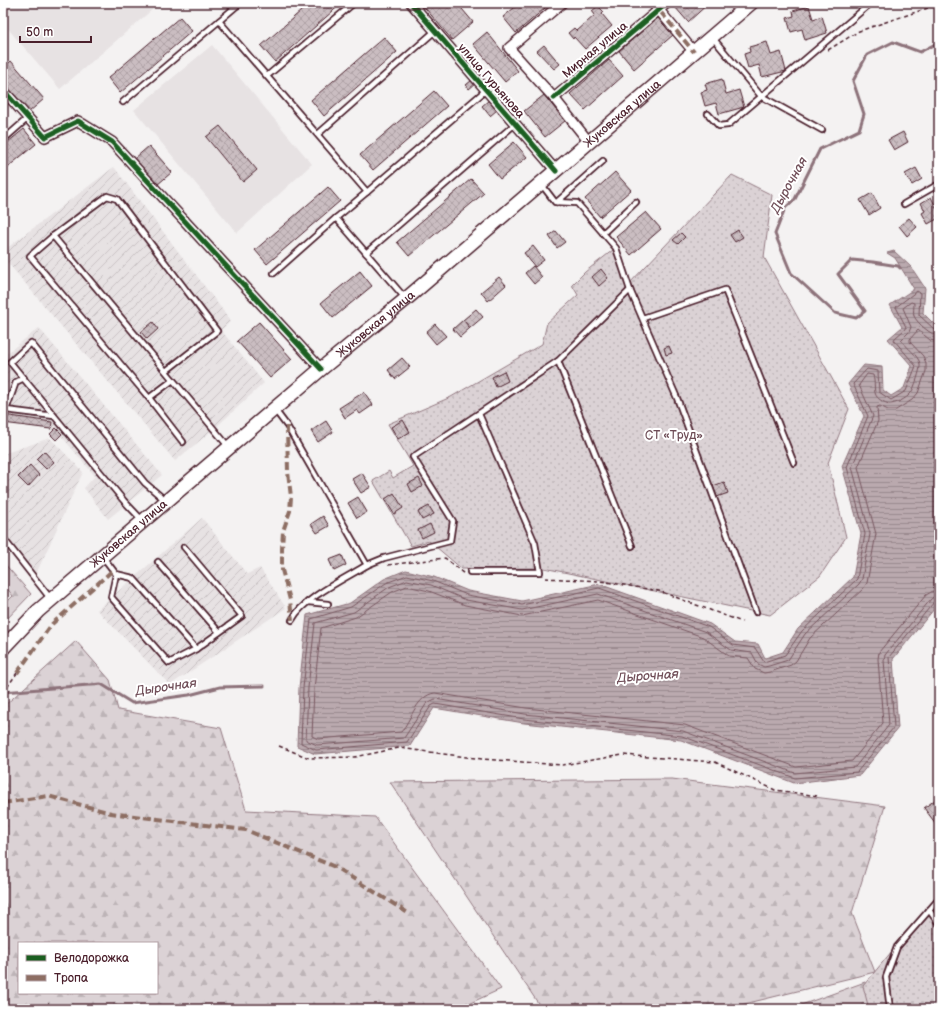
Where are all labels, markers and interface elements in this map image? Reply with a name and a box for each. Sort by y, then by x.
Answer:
scale bar [20,18,91,44]
street label: Мирная улица [559,18,631,82]
text: 50 m [26,25,53,40]
street label: улица Гурьянова [454,40,528,122]
street label: Жуковская улица [580,76,664,151]
water label: Дырочная [767,153,811,217]
street label: Жуковская улица [333,287,418,361]
park label: СТ «Труд» [645,428,703,443]
street label: Жуковская улица [87,496,170,571]
water label: Дырочная [616,666,680,686]
water label: Дырочная [133,675,198,699]
legend [18,942,158,994]
text: Велодорожка [54,951,129,966]
text: Тропа [54,971,88,986]

